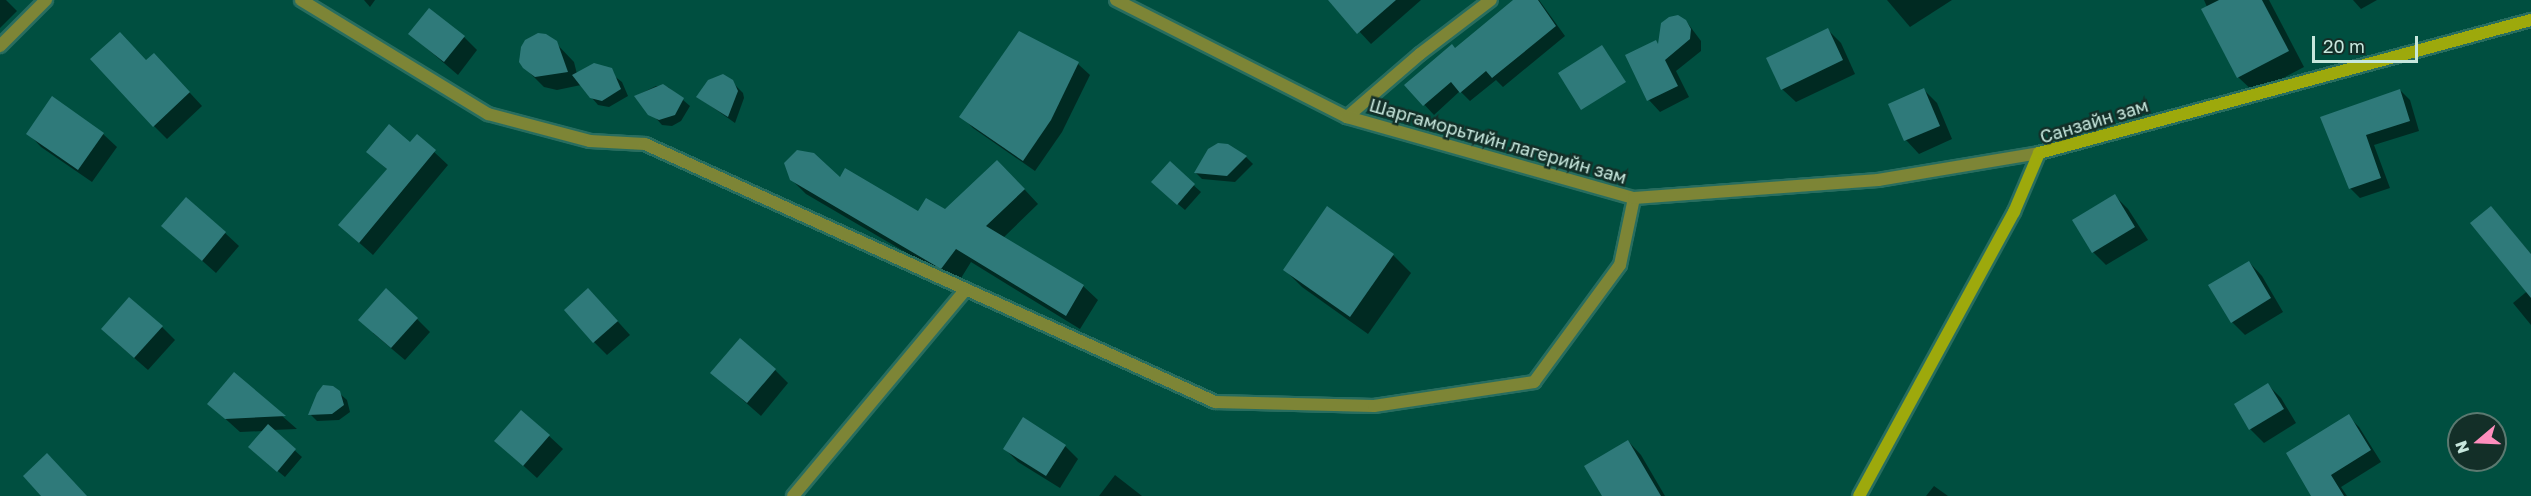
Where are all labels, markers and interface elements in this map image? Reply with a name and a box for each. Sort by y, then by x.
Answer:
scale bar [2315,24,2422,62]
text: 20 m [2323,35,2365,57]
street label: Шаргаморьтийн лагерийн зам [1367,94,1629,188]
street label: Санзайн зам [2037,94,2151,148]
north arrow [2447,412,2507,472]
text: N [2450,438,2473,456]

